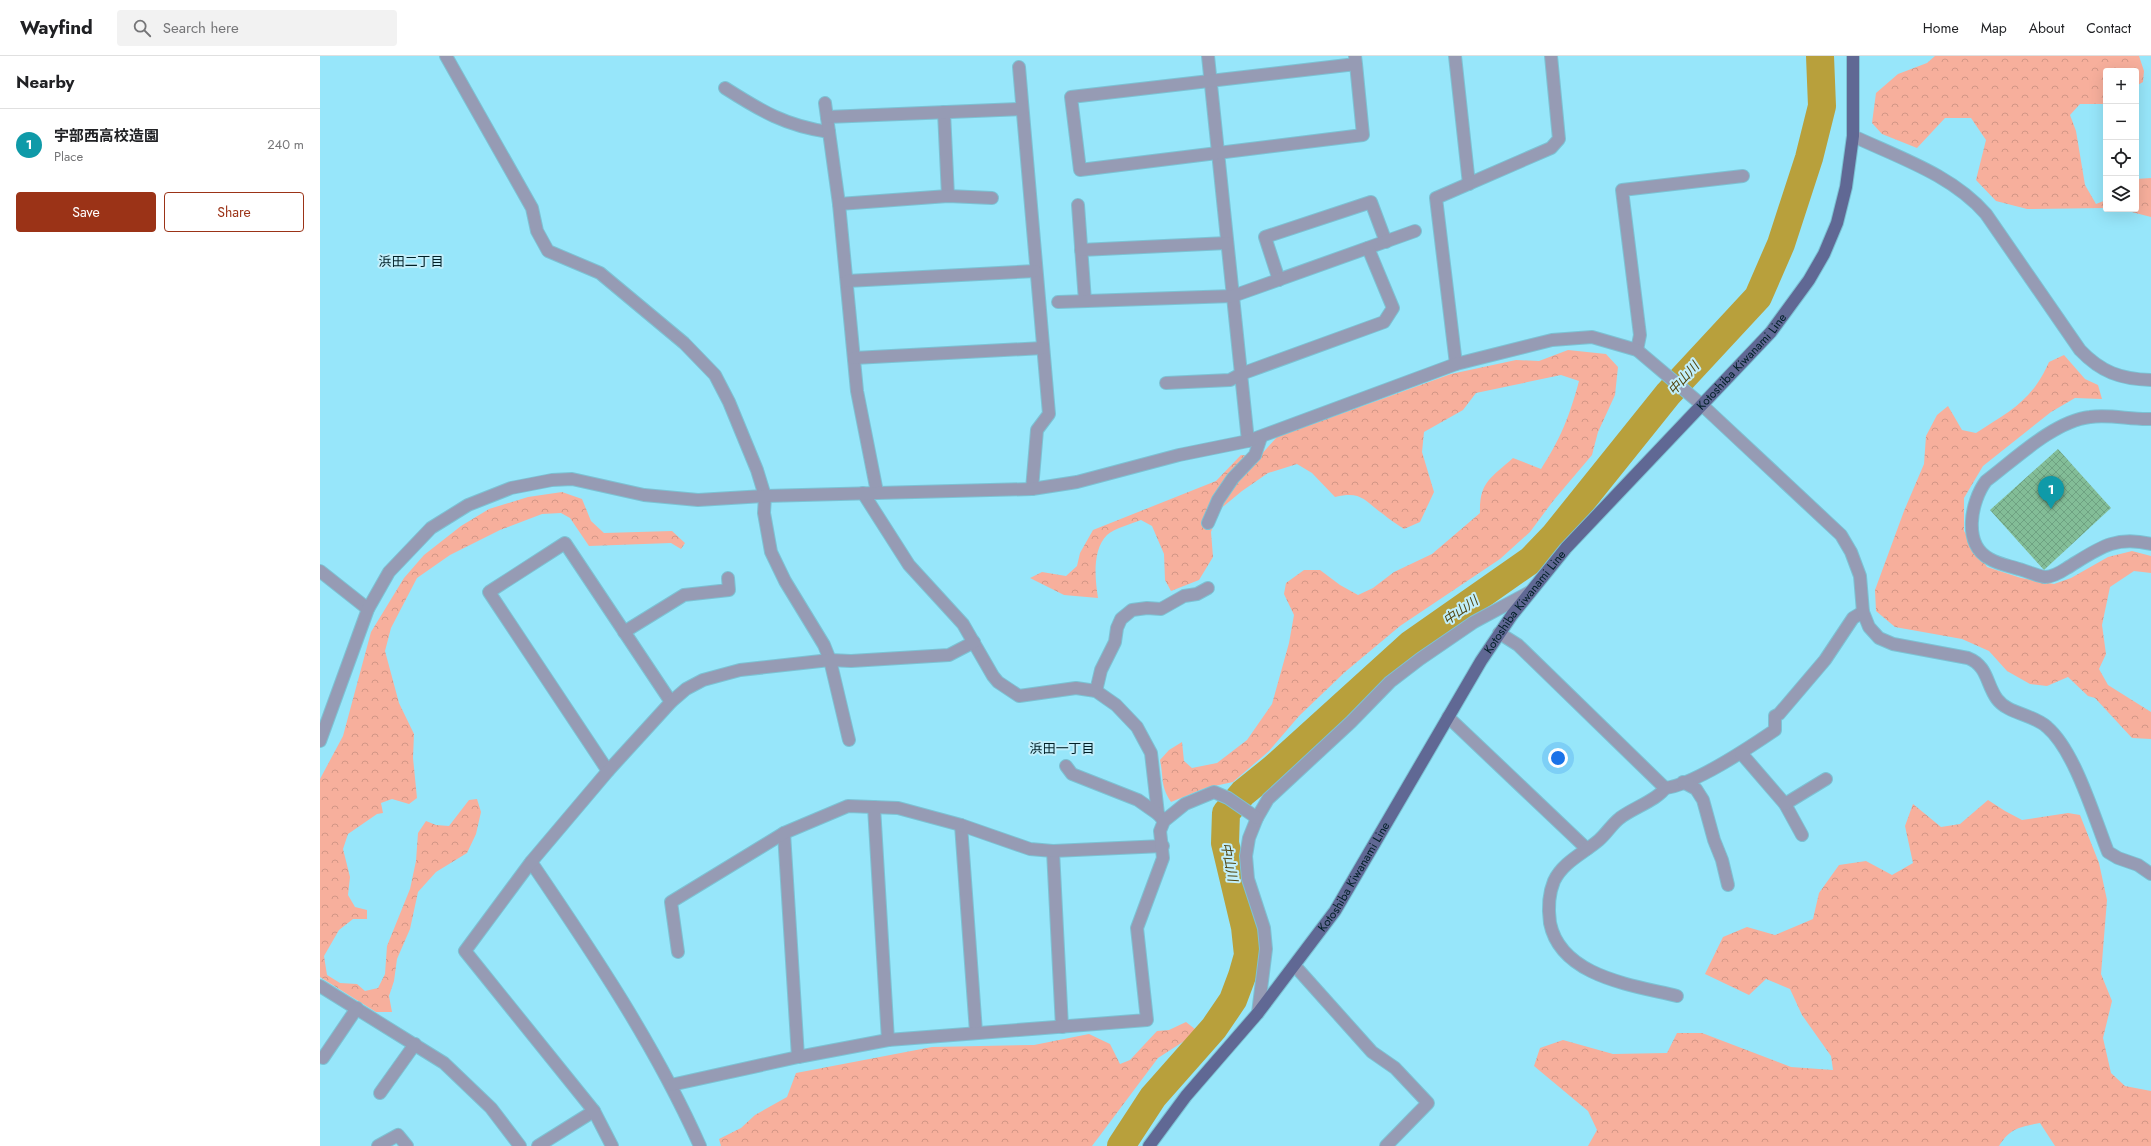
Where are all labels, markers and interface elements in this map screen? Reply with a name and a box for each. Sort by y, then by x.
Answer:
search box [117,10,397,46]
text: Wayfind [20,14,93,41]
icon: search [131,17,153,39]
text: Search here [163,17,239,39]
text: Home [1923,18,1959,38]
text: Map [1981,18,2007,38]
text: About [2029,18,2064,38]
text: Contact [2086,18,2131,38]
map controls [2103,68,2139,212]
button: + [2103,68,2139,104]
text: Nearby [16,70,74,94]
button: − [2103,104,2139,140]
text: 宇部西高校造園 [54,125,159,147]
text: 1 [26,135,32,154]
text: 240 m [267,135,304,154]
button: locate [2103,140,2139,176]
text: Place [54,147,83,166]
button: layers [2103,176,2139,212]
button: Save [16,192,156,232]
button: Share [164,192,304,232]
district label: 浜田二丁目 [378,252,444,271]
street label: Kotoshiba Kiwanami Line [1692,309,1791,414]
water label: 中山川 [1663,356,1705,399]
pin: 1 [2038,476,2064,509]
street label: Kotoshiba Kiwanami Line [1479,546,1570,657]
water label: 中山川 [1439,590,1483,629]
district label: 浜田一丁目 [1029,739,1095,758]
your location [1548,748,1568,768]
street label: Kotoshiba Kiwanami Line [1313,818,1394,935]
water label: 中山川 [1216,841,1243,885]

